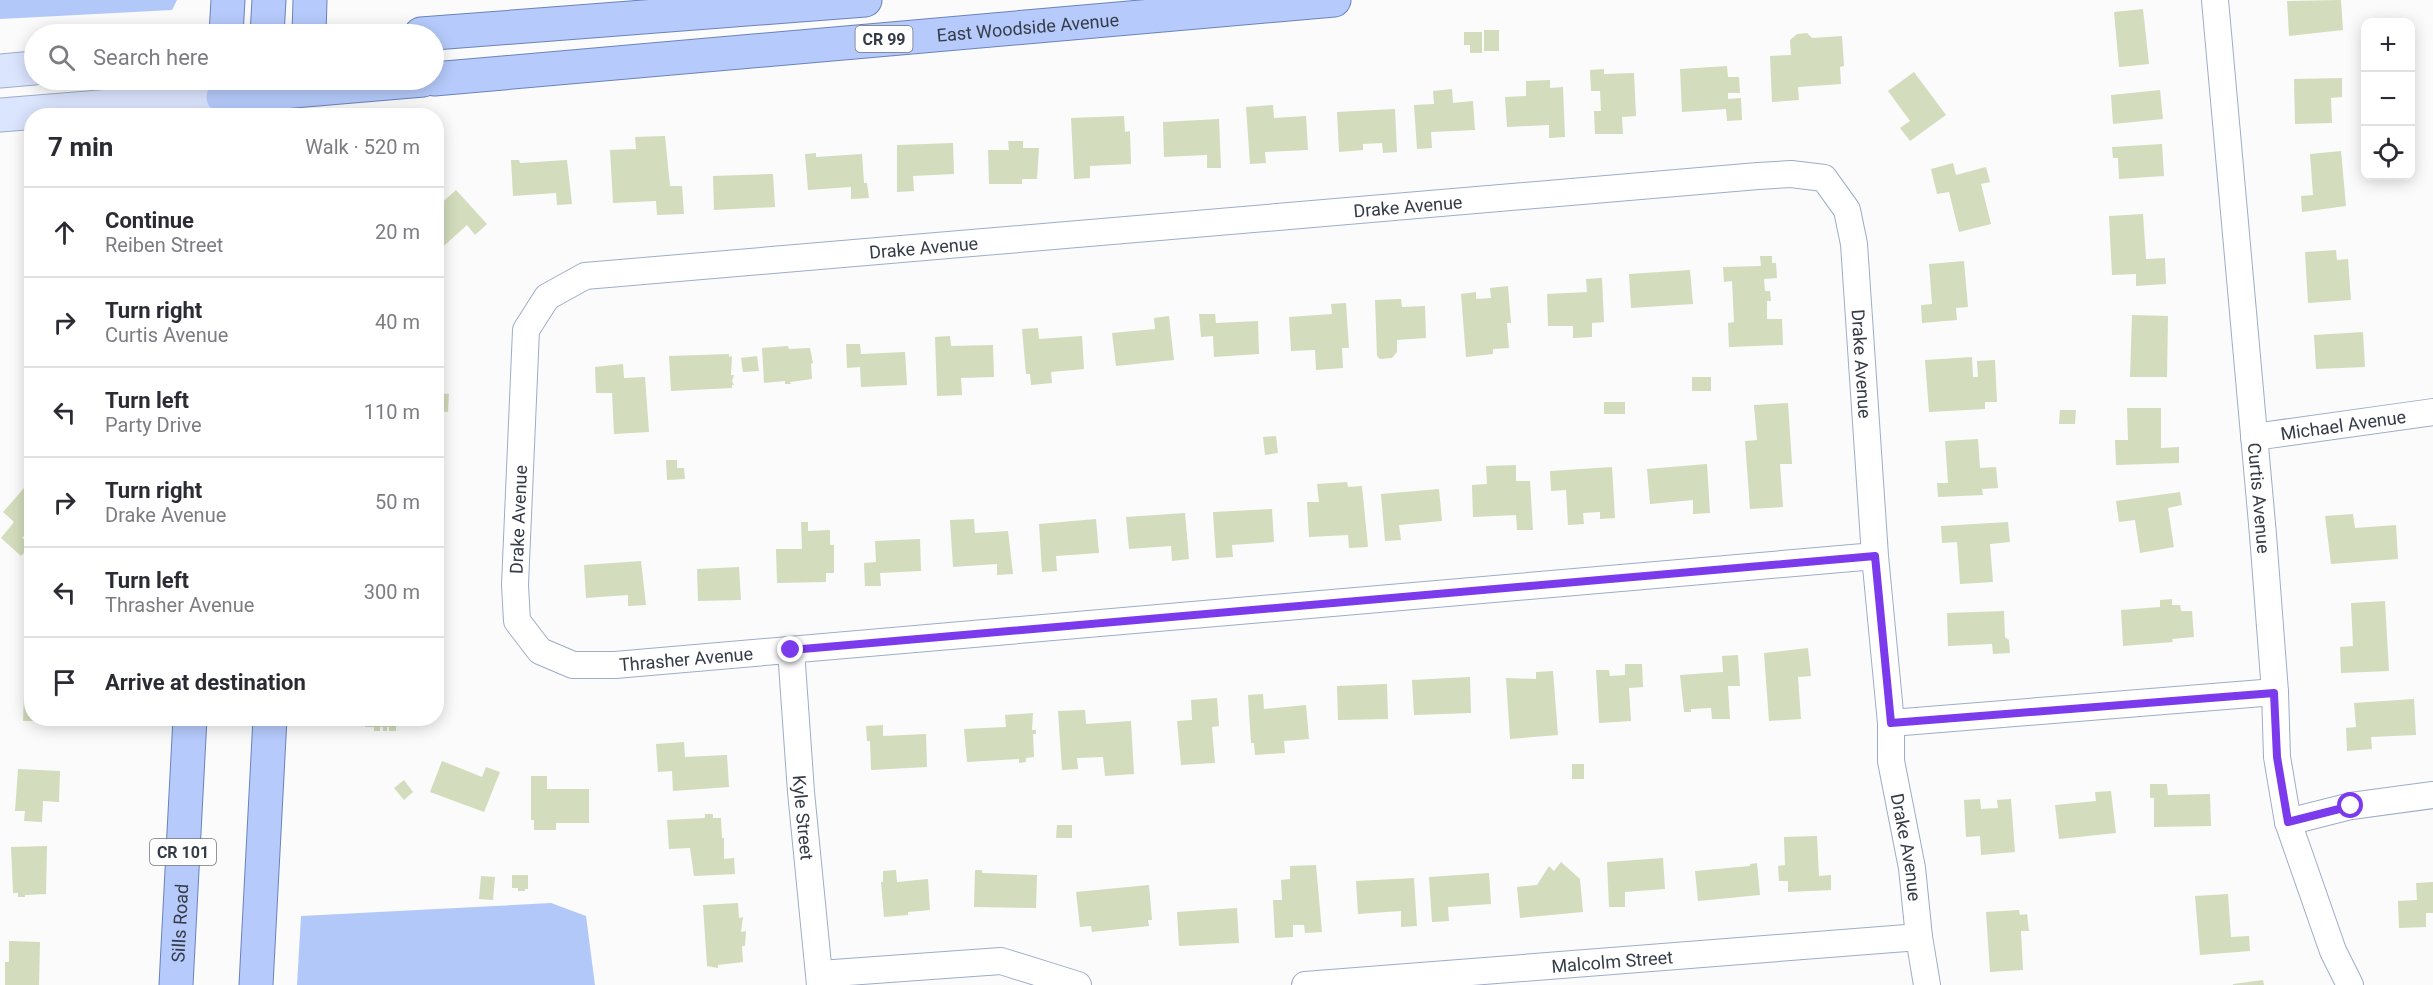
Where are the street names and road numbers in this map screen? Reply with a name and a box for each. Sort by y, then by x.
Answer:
street label: East Woodside Avenue [936,8,1120,45]
road number: CR 99 [856,26,912,52]
street label: Drake Avenue [1353,191,1463,221]
street label: Drake Avenue [868,232,979,262]
street label: Drake Avenue [1848,309,1876,419]
street label: Michael Avenue [2279,405,2407,444]
street label: Curtis Avenue [2244,442,2275,554]
street label: Drake Avenue [505,464,531,574]
street label: Thrasher Avenue [618,643,754,675]
street label: Kyle Street [789,774,818,861]
street label: Drake Avenue [1887,791,1926,902]
road number: CR 101 [150,839,216,865]
street label: Sills Road [167,883,192,963]
street label: Malcolm Street [1551,946,1674,976]

